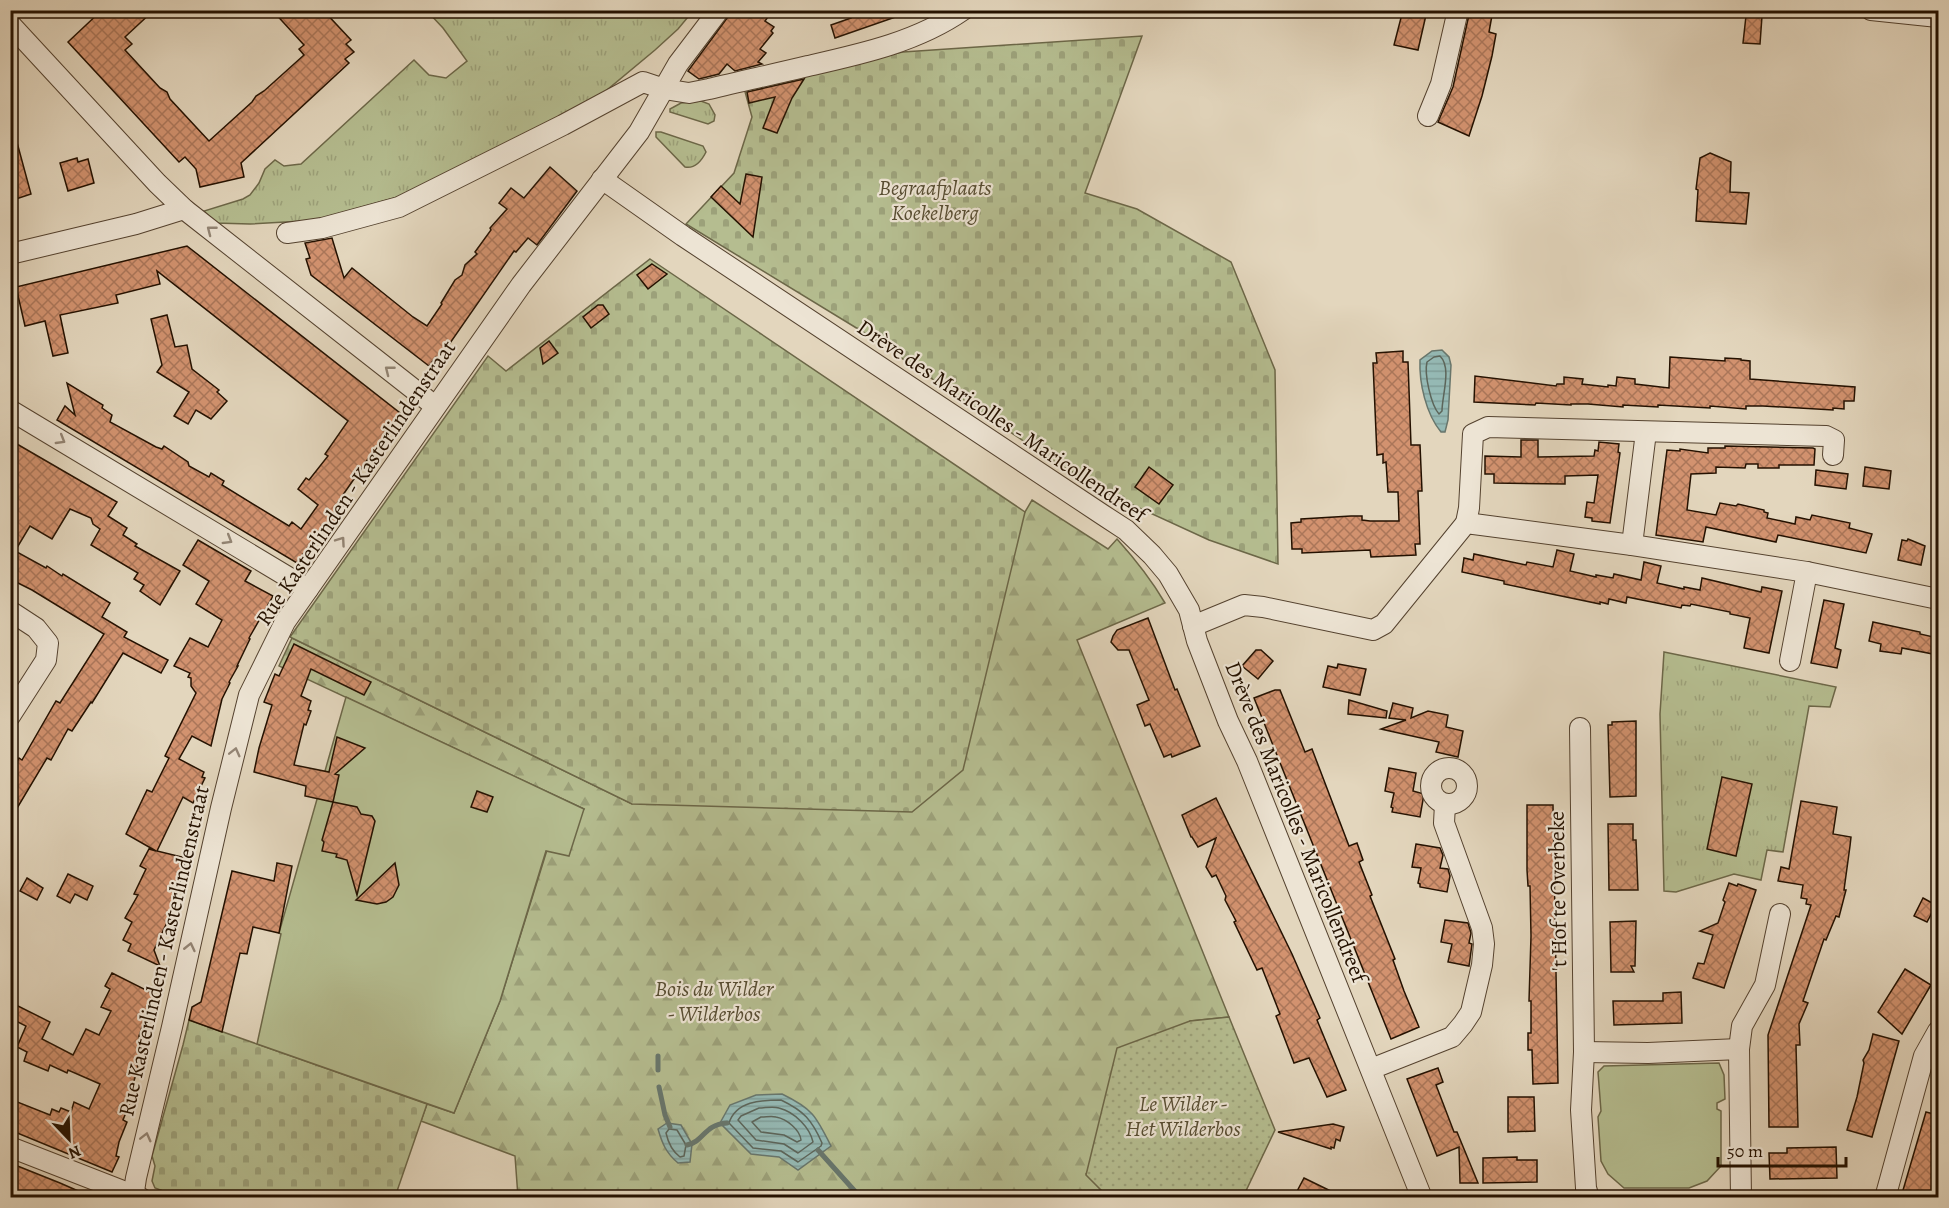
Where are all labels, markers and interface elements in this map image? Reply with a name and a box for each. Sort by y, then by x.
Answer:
park label: Begraafplaats Koekelberg [879,173,992,228]
one-way arrow [206,226,217,237]
street label: Drève des Maricolles - Maricollendreef [851,312,1155,531]
street label: Rue Kasterlinden - Kasterlindenstraat [249,334,463,632]
one-way arrow [385,367,396,378]
one-way arrow [55,433,65,445]
one-way arrow [222,533,232,545]
one-way arrow [334,536,345,547]
street label: Drève des Maricolles - Maricollendreef [1218,657,1375,990]
one-way arrow [228,747,240,757]
street label: Rue Kasterlinden - Kasterlindenstraat [111,783,217,1119]
street label: 't Hof te Overbeke [1542,811,1574,971]
one-way arrow [182,942,195,952]
park label: Bois du Wilder - Wilderbos [655,974,775,1029]
park label: Le Wilder - Het Wilderbos [1125,1089,1241,1144]
north arrow [39,1109,99,1169]
scale bar [1718,1130,1846,1168]
one-way arrow [138,1132,151,1142]
text: N [64,1139,84,1164]
text: 50 m [1727,1139,1763,1163]

